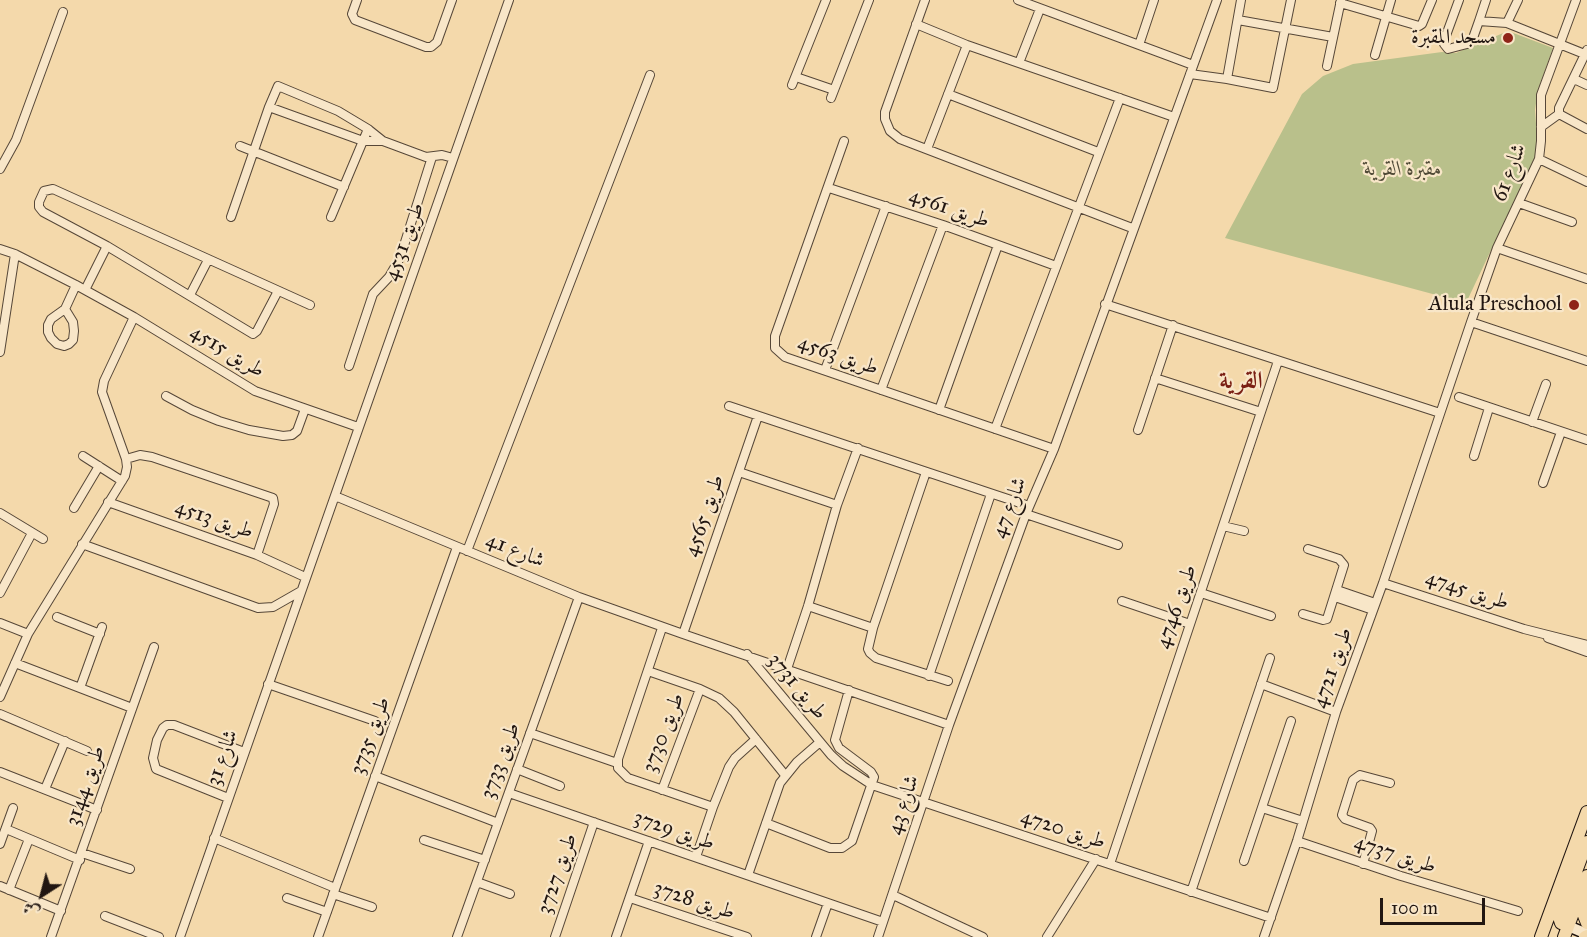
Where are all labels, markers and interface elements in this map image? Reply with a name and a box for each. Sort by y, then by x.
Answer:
place label: مسجد المقبرة [1411,25,1496,51]
marker: مسجد المقبرة [1501,31,1515,45]
street label: شارع 61 [1488,141,1532,205]
park label: مقبرة القرية [1364,157,1442,183]
street label: طريق 4561 [906,184,992,234]
street label: طريق 4531 [379,200,431,284]
place label: Alula Preschool [1428,292,1562,318]
marker: Alula Preschool [1567,298,1581,312]
street label: طريق 4515 [185,320,269,384]
street label: طريق 4563 [794,330,882,382]
district label: القرية [1219,368,1263,396]
street label: طريق 4565 [679,472,731,560]
street label: شارع 47 [987,474,1033,542]
street label: طريق 4513 [172,495,256,545]
street label: شارع 41 [482,528,548,574]
street label: طريق 4746 [1151,562,1203,652]
street label: طريق 4745 [1422,566,1512,616]
street label: طريق 4721 [1307,624,1359,712]
street label: طريق 3731 [762,649,832,725]
street label: طريق 3730 [637,690,691,776]
street label: طريق 3735 [345,694,397,778]
street label: طريق 3733 [476,719,526,803]
street label: شارع 31 [202,727,244,789]
street label: طريق 3144 [61,743,111,829]
street label: شارع 43 [883,772,925,838]
street label: طريق 4720 [1017,804,1109,856]
street label: طريق 3729 [630,805,718,857]
street label: طريق 3727 [532,830,584,918]
street label: طريق 4737 [1351,830,1439,880]
north arrow [12,865,72,925]
street label: طريق 3728 [650,876,738,926]
scale bar [1383,886,1488,924]
text: 100 m [1391,897,1438,919]
text: ش [19,898,43,922]

